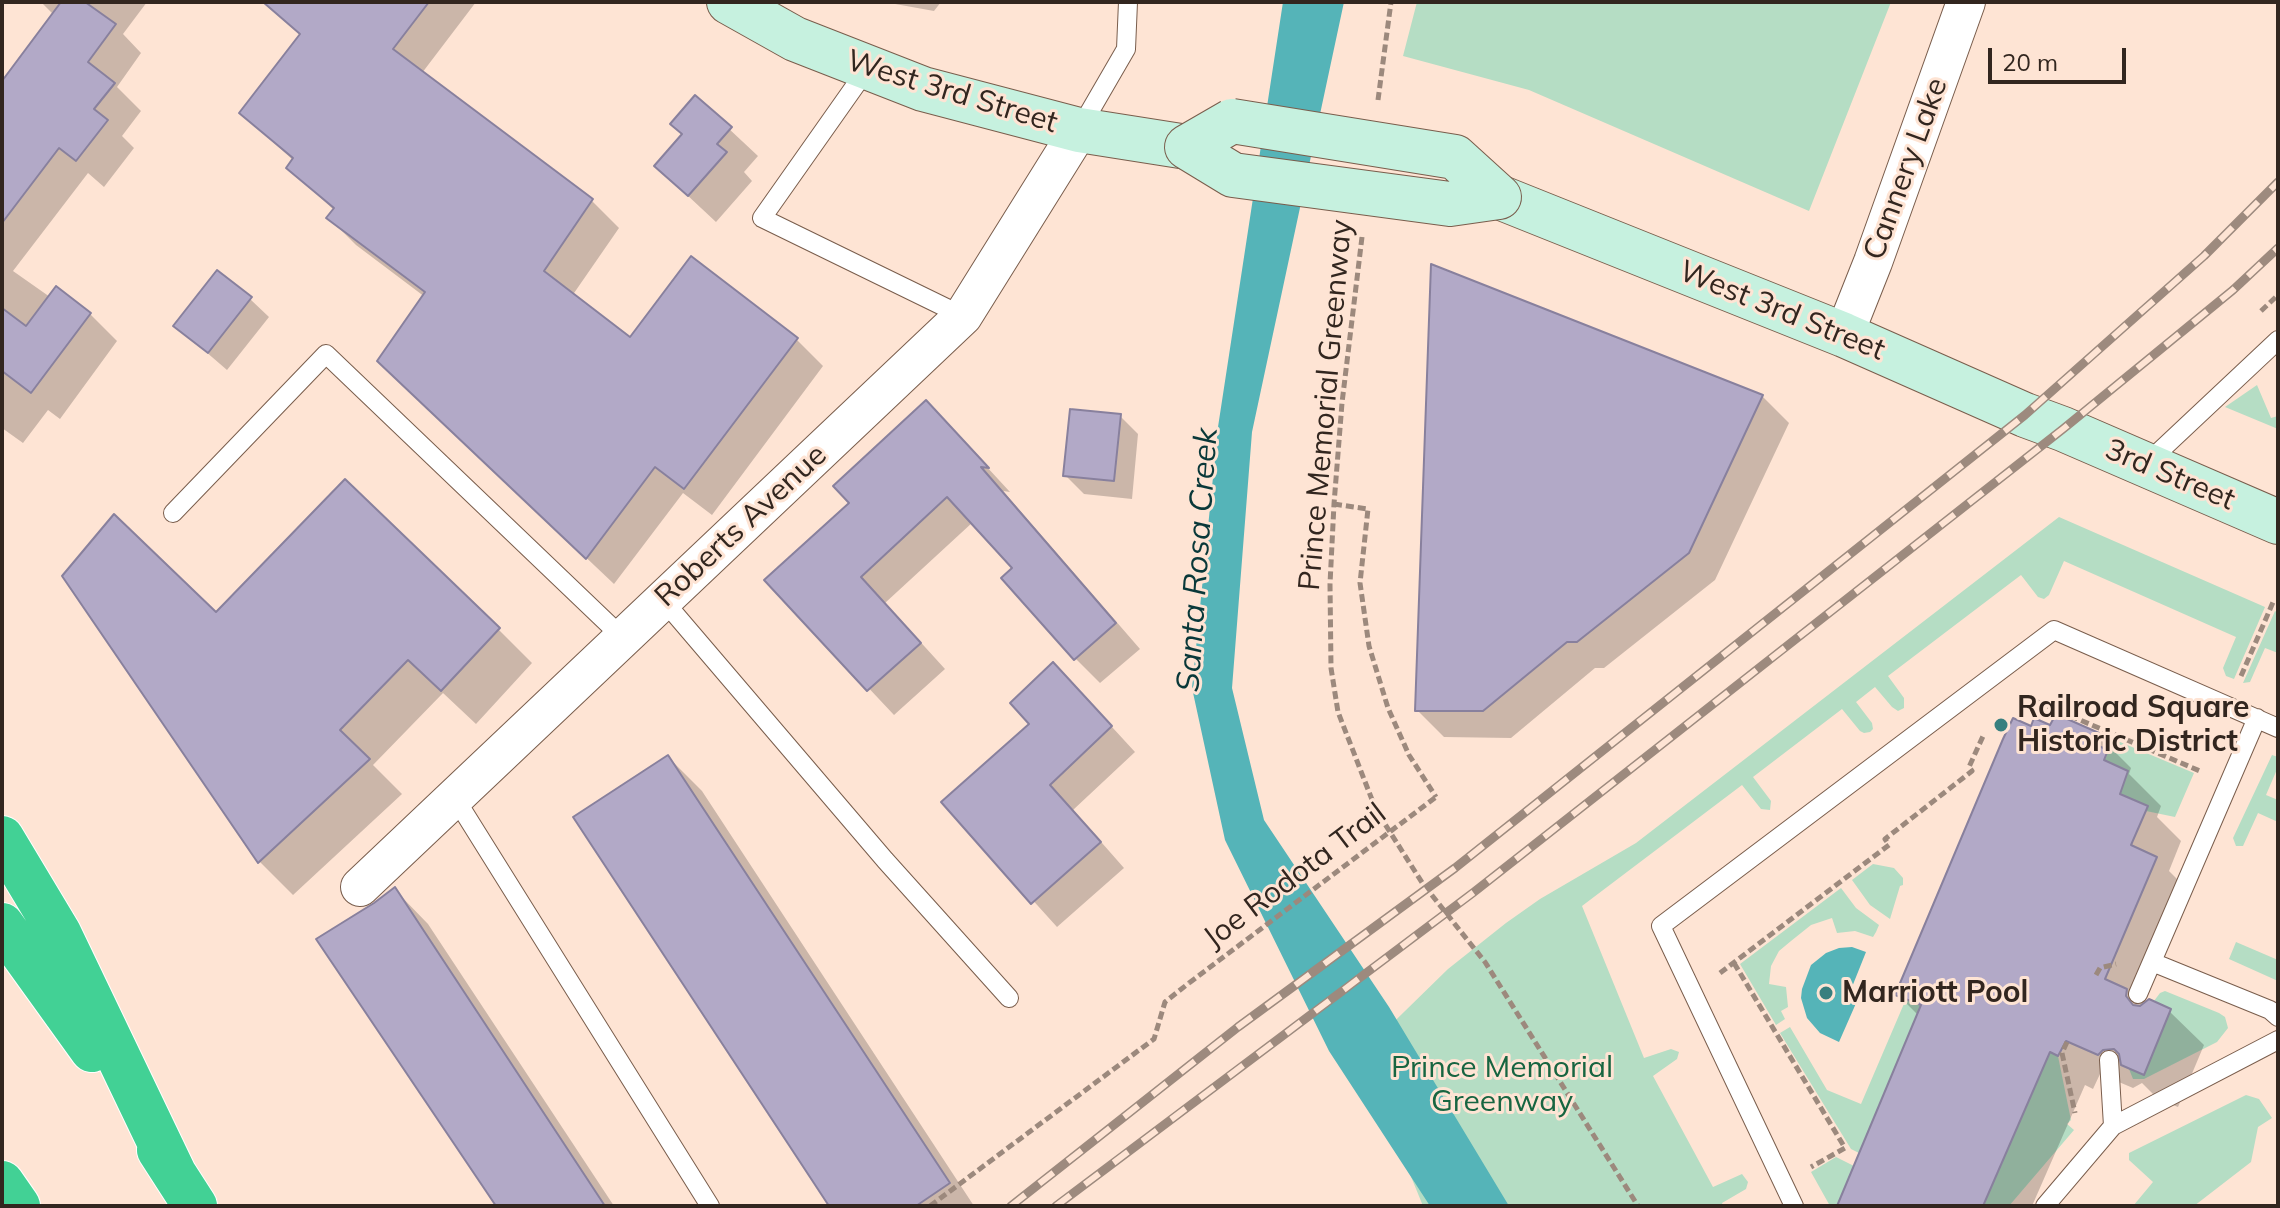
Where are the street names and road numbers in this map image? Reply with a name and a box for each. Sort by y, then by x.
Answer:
street label: West 3rd Street [842,43,1062,141]
street label: Cannery Lake [1856,73,1956,265]
street label: Prince Memorial Greenway [1292,218,1360,592]
street label: West 3rd Street [1674,253,1890,369]
street label: 3rd Street [2100,432,2240,518]
street label: Roberts Avenue [648,437,834,615]
street label: Joe Rodota Trail [1197,796,1393,956]

